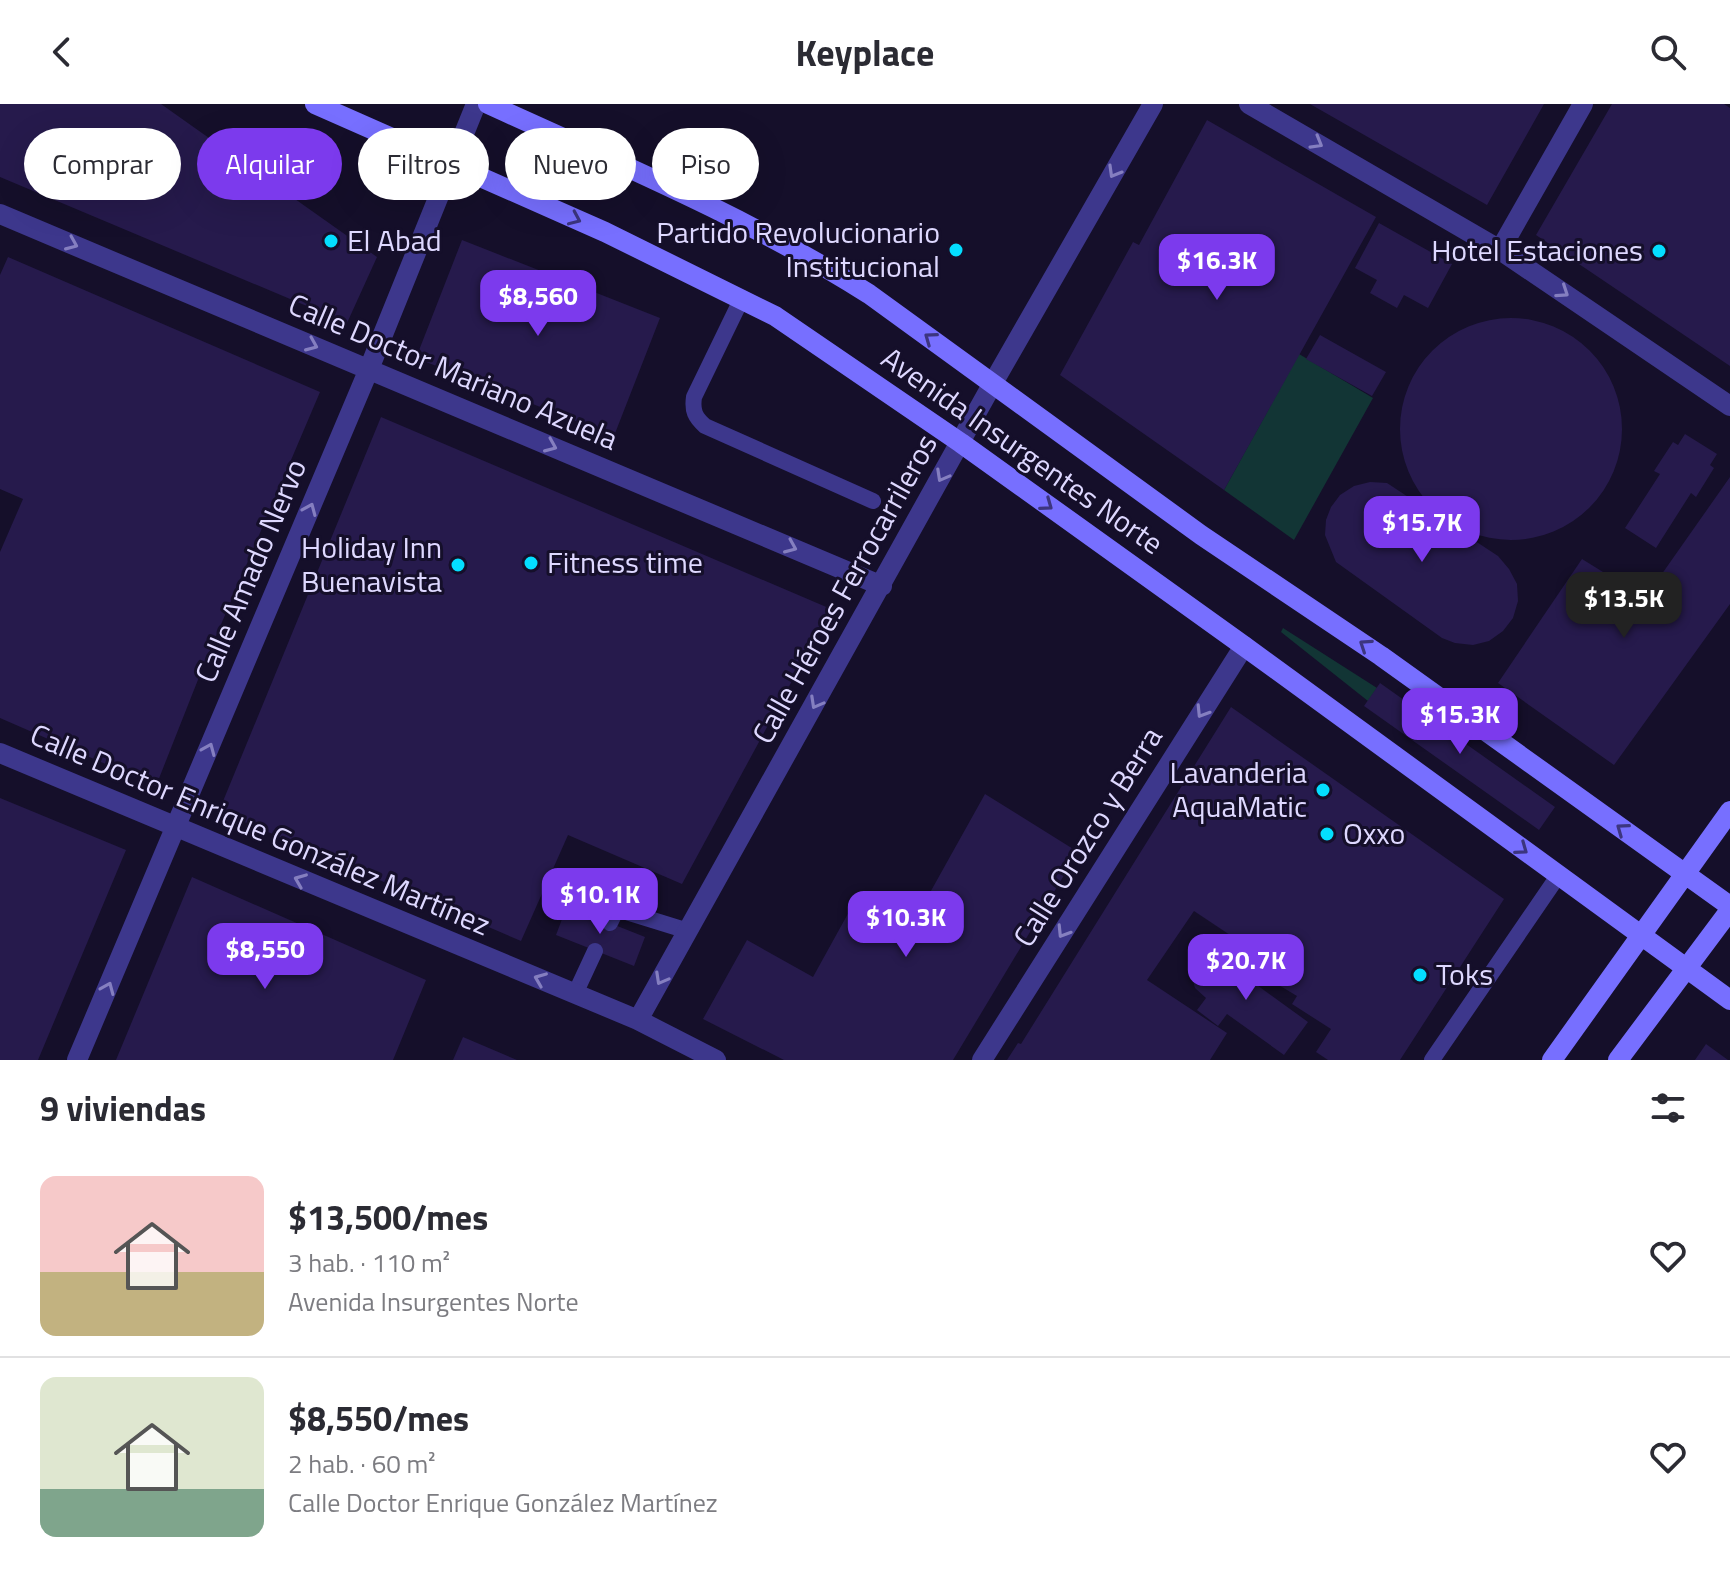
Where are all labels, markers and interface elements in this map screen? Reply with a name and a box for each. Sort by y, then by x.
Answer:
text: Keyplace [796,25,934,80]
icon: back [40,30,84,74]
icon: search [1646,30,1690,74]
chip: Comprar [24,128,181,200]
chip: Alquilar [197,128,342,200]
chip: Filtros [358,128,489,200]
chip: Nuevo [505,128,636,200]
chip: Piso [652,128,759,200]
one-way arrow [1308,133,1322,149]
one-way arrow [1108,163,1124,178]
one-way arrow [566,209,581,225]
place label: Partido Revolucionario Institucional [656,209,940,289]
place label: El Abad [347,217,442,263]
place label: Hotel Estaciones [1431,227,1643,273]
marker: El Abad [322,232,340,250]
pin: $16.3K [1152,234,1282,302]
one-way arrow [64,235,78,251]
text: $16.3K [1177,240,1257,279]
marker: Partido Revolucionario Institucional [947,241,965,259]
marker: Hotel Estaciones [1650,242,1668,260]
pin: $8,560 [473,270,603,338]
text: $8,560 [498,276,578,315]
street label: Calle Doctor Mariano Azuela [282,281,625,461]
one-way arrow [1554,283,1568,298]
one-way arrow [924,333,938,347]
one-way arrow [304,335,318,352]
street label: Avenida Insurgentes Norte [872,335,1173,565]
street label: Calle Héroes Ferrocarrileros [740,425,949,752]
one-way arrow [543,436,557,453]
street label: Calle Amado Nervo [182,452,318,690]
one-way arrow [937,468,952,482]
one-way arrow [1038,495,1052,510]
pin: $15.7K [1357,496,1487,564]
text: $15.7K [1382,502,1462,541]
one-way arrow [301,503,317,517]
place label: Holiday Inn Buenavista [301,524,442,604]
one-way arrow [783,538,797,554]
place label: Fitness time [547,539,703,585]
marker: Fitness time [522,554,540,572]
marker: Holiday Inn Buenavista [449,556,467,574]
pin: $13.5K [1559,572,1689,640]
text: $13.5K [1584,578,1664,617]
one-way arrow [1359,640,1373,655]
pin: $15.3K [1395,688,1525,756]
one-way arrow [810,694,826,709]
text: $15.3K [1420,694,1500,733]
one-way arrow [1197,703,1212,718]
street label: Calle Doctor Enrique González Martínez [23,711,498,947]
street label: Calle Orozco y Berra [1001,717,1173,956]
one-way arrow [200,743,216,757]
place label: Lavanderia AquaMatic [1169,749,1307,829]
marker: Lavanderia AquaMatic [1314,781,1332,799]
place label: Oxxo [1343,810,1405,856]
one-way arrow [1616,824,1630,839]
marker: Oxxo [1318,825,1336,843]
one-way arrow [1513,840,1527,854]
pin: $10.1K [535,868,665,936]
one-way arrow [294,873,308,890]
text: $10.1K [560,874,640,913]
pin: $10.3K [841,891,971,959]
text: $10.3K [866,897,946,936]
pin: $8,550 [200,923,330,991]
one-way arrow [1058,923,1073,937]
text: $8,550 [225,929,305,968]
pin: $20.7K [1181,934,1311,1002]
text: $20.7K [1206,940,1286,979]
place label: Toks [1436,951,1493,997]
marker: Toks [1411,966,1429,984]
one-way arrow [655,970,671,985]
one-way arrow [534,973,548,989]
one-way arrow [98,982,114,996]
text: 9 viviendas [40,1082,206,1134]
icon: filters [1646,1086,1690,1130]
text: $13,500/mes [288,1191,488,1243]
icon: home [104,1208,200,1304]
icon: heart [1646,1234,1690,1278]
text: 3 hab. · 110 m² [288,1243,450,1282]
text: Avenida Insurgentes Norte [288,1282,579,1321]
text: $8,550/mes [288,1392,469,1444]
icon: home [104,1409,200,1505]
icon: heart [1646,1435,1690,1479]
text: 2 hab. · 60 m² [288,1444,436,1483]
text: Calle Doctor Enrique González Martínez [288,1483,718,1522]

